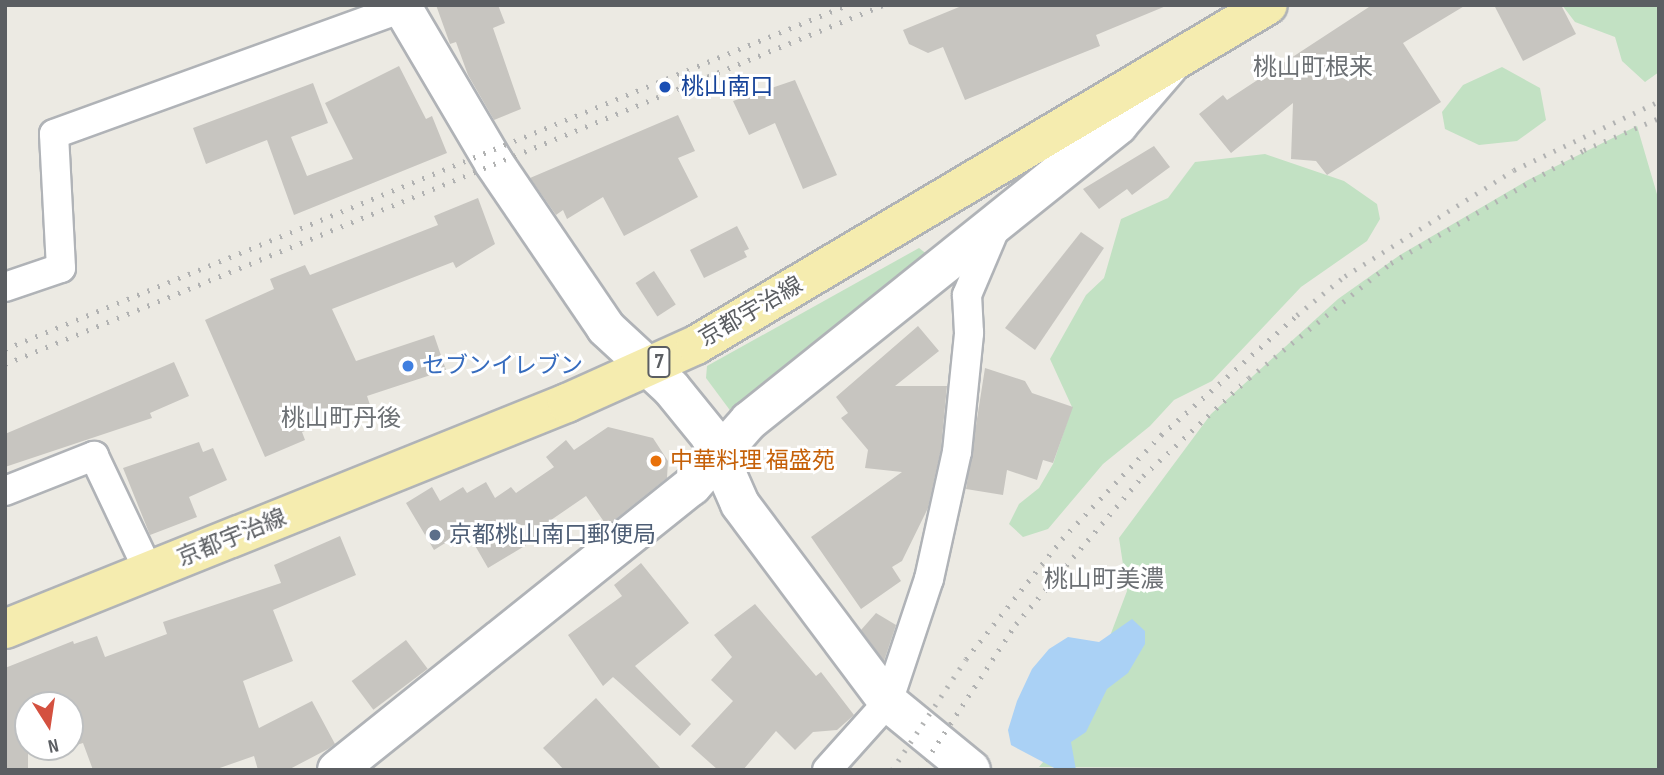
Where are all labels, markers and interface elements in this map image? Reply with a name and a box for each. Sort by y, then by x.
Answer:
district label: 桃山町根来 [1253,54,1373,82]
place label: 桃山南口 [681,73,773,101]
marker: 桃山南口 [655,77,675,97]
street label: 京都宇治線 [694,271,808,353]
road number: 7 [647,344,671,380]
place label: セブンイレブン [422,352,583,380]
marker: セブンイレブン [400,358,416,374]
district label: 桃山町丹後 [281,405,401,433]
place label: 中華料理 福盛苑 [670,447,835,475]
marker: 中華料理 福盛苑 [648,453,664,469]
street label: 京都宇治線 [174,504,290,572]
place label: 京都桃山南口郵便局 [449,521,656,549]
marker: 京都桃山南口郵便局 [427,527,443,543]
district label: 桃山町美濃 [1044,566,1164,594]
north arrow [14,691,84,761]
text: N [46,733,60,757]

